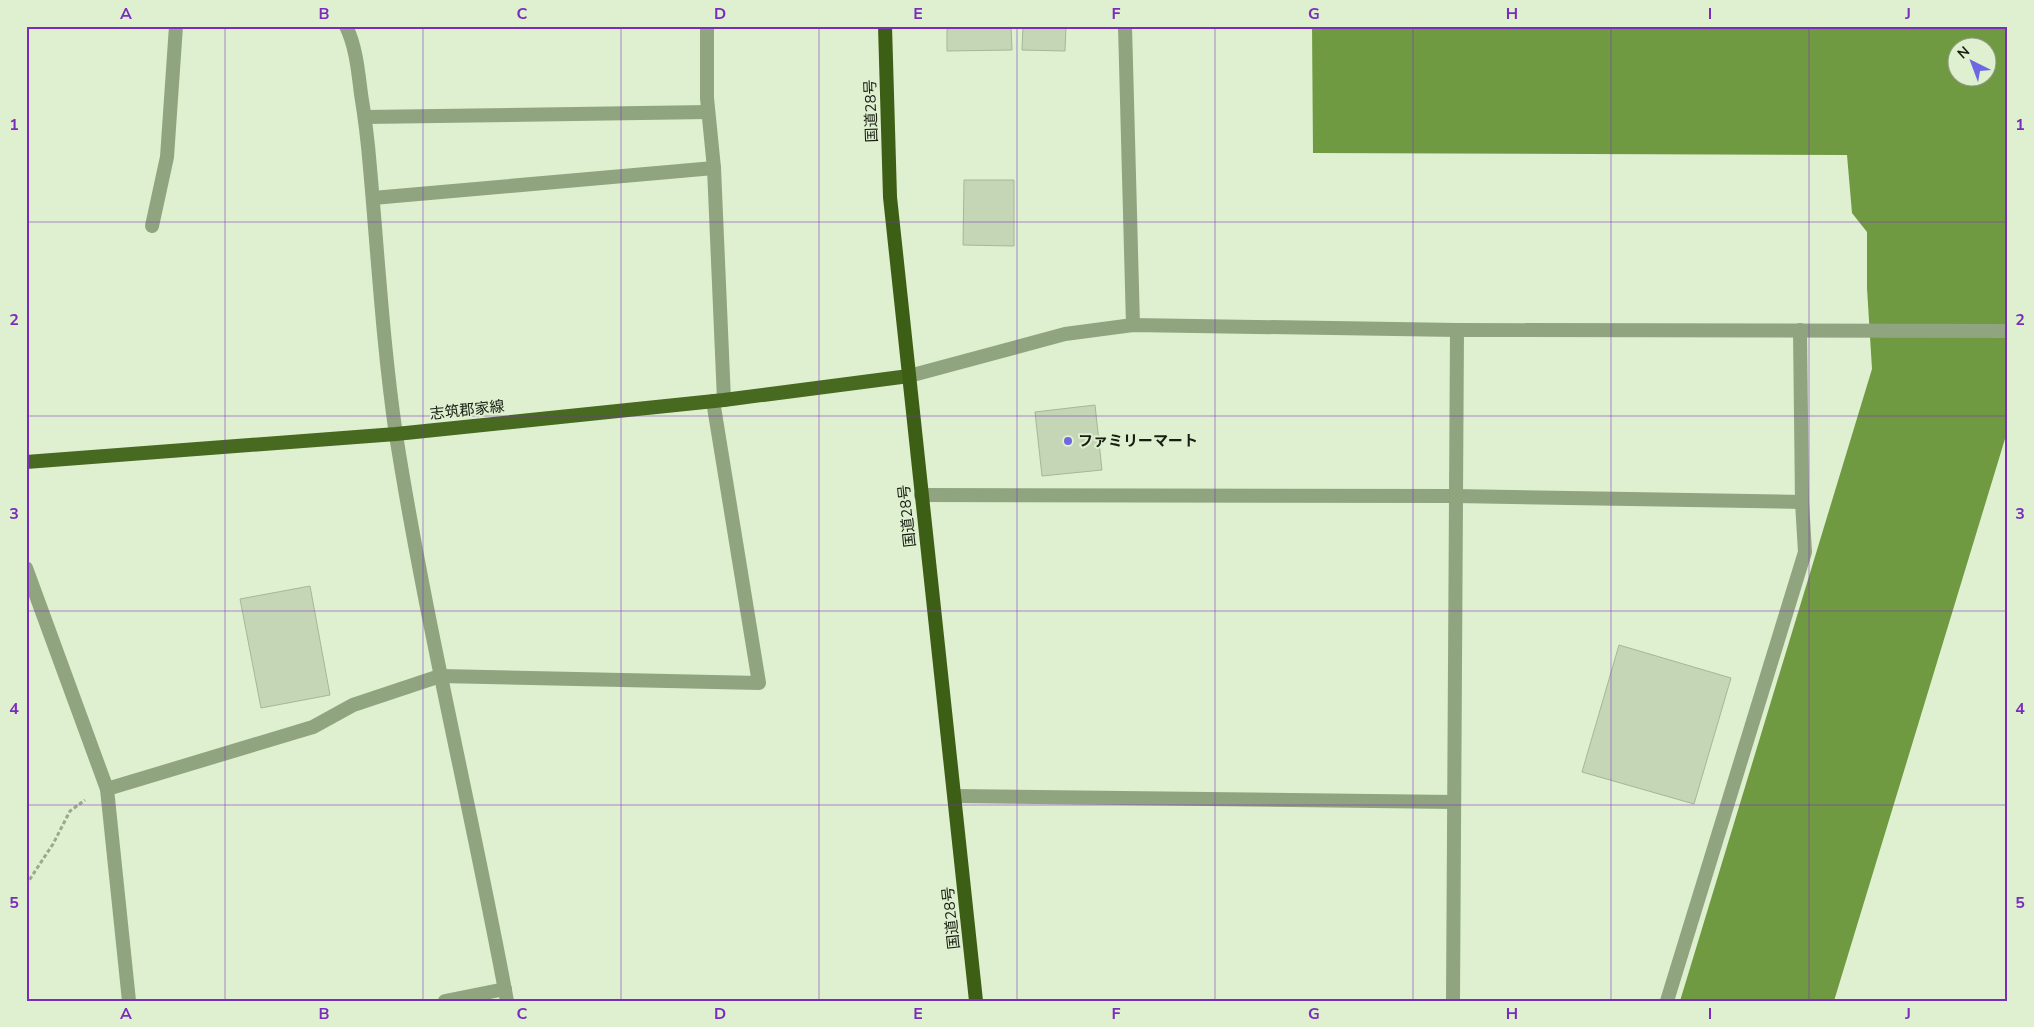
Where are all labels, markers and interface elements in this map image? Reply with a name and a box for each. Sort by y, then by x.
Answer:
text: A [120,3,132,25]
text: B [318,3,330,25]
text: C [517,3,528,25]
text: D [714,3,726,25]
text: E [913,3,923,25]
text: F [1112,3,1121,25]
text: G [1308,3,1320,25]
text: H [1506,3,1518,25]
text: I [1708,3,1712,25]
text: J [1904,3,1911,25]
north arrow [1946,38,1996,88]
text: N [1953,42,1974,63]
street label: 国道28号 [860,79,882,143]
text: 1 [9,114,19,136]
text: 1 [2015,114,2025,136]
text: 2 [9,309,19,331]
text: 2 [2015,309,2025,331]
street label: 志筑郡家線 [429,396,505,424]
place label: ファミリーマート [1078,431,1198,451]
marker: ファミリーマート [1062,435,1074,447]
street label: 国道28号 [894,484,920,548]
text: 3 [9,503,19,525]
text: 3 [2015,503,2025,525]
text: 4 [9,698,19,720]
text: 4 [2015,698,2025,720]
street label: 国道28号 [938,886,964,950]
text: 5 [9,892,19,914]
text: 5 [2015,892,2025,914]
text: A [120,1003,132,1025]
text: B [318,1003,330,1025]
text: C [517,1003,528,1025]
text: D [714,1003,726,1025]
text: E [913,1003,923,1025]
text: F [1112,1003,1121,1025]
text: G [1308,1003,1320,1025]
text: H [1506,1003,1518,1025]
text: I [1708,1003,1712,1025]
text: J [1904,1003,1911,1025]

